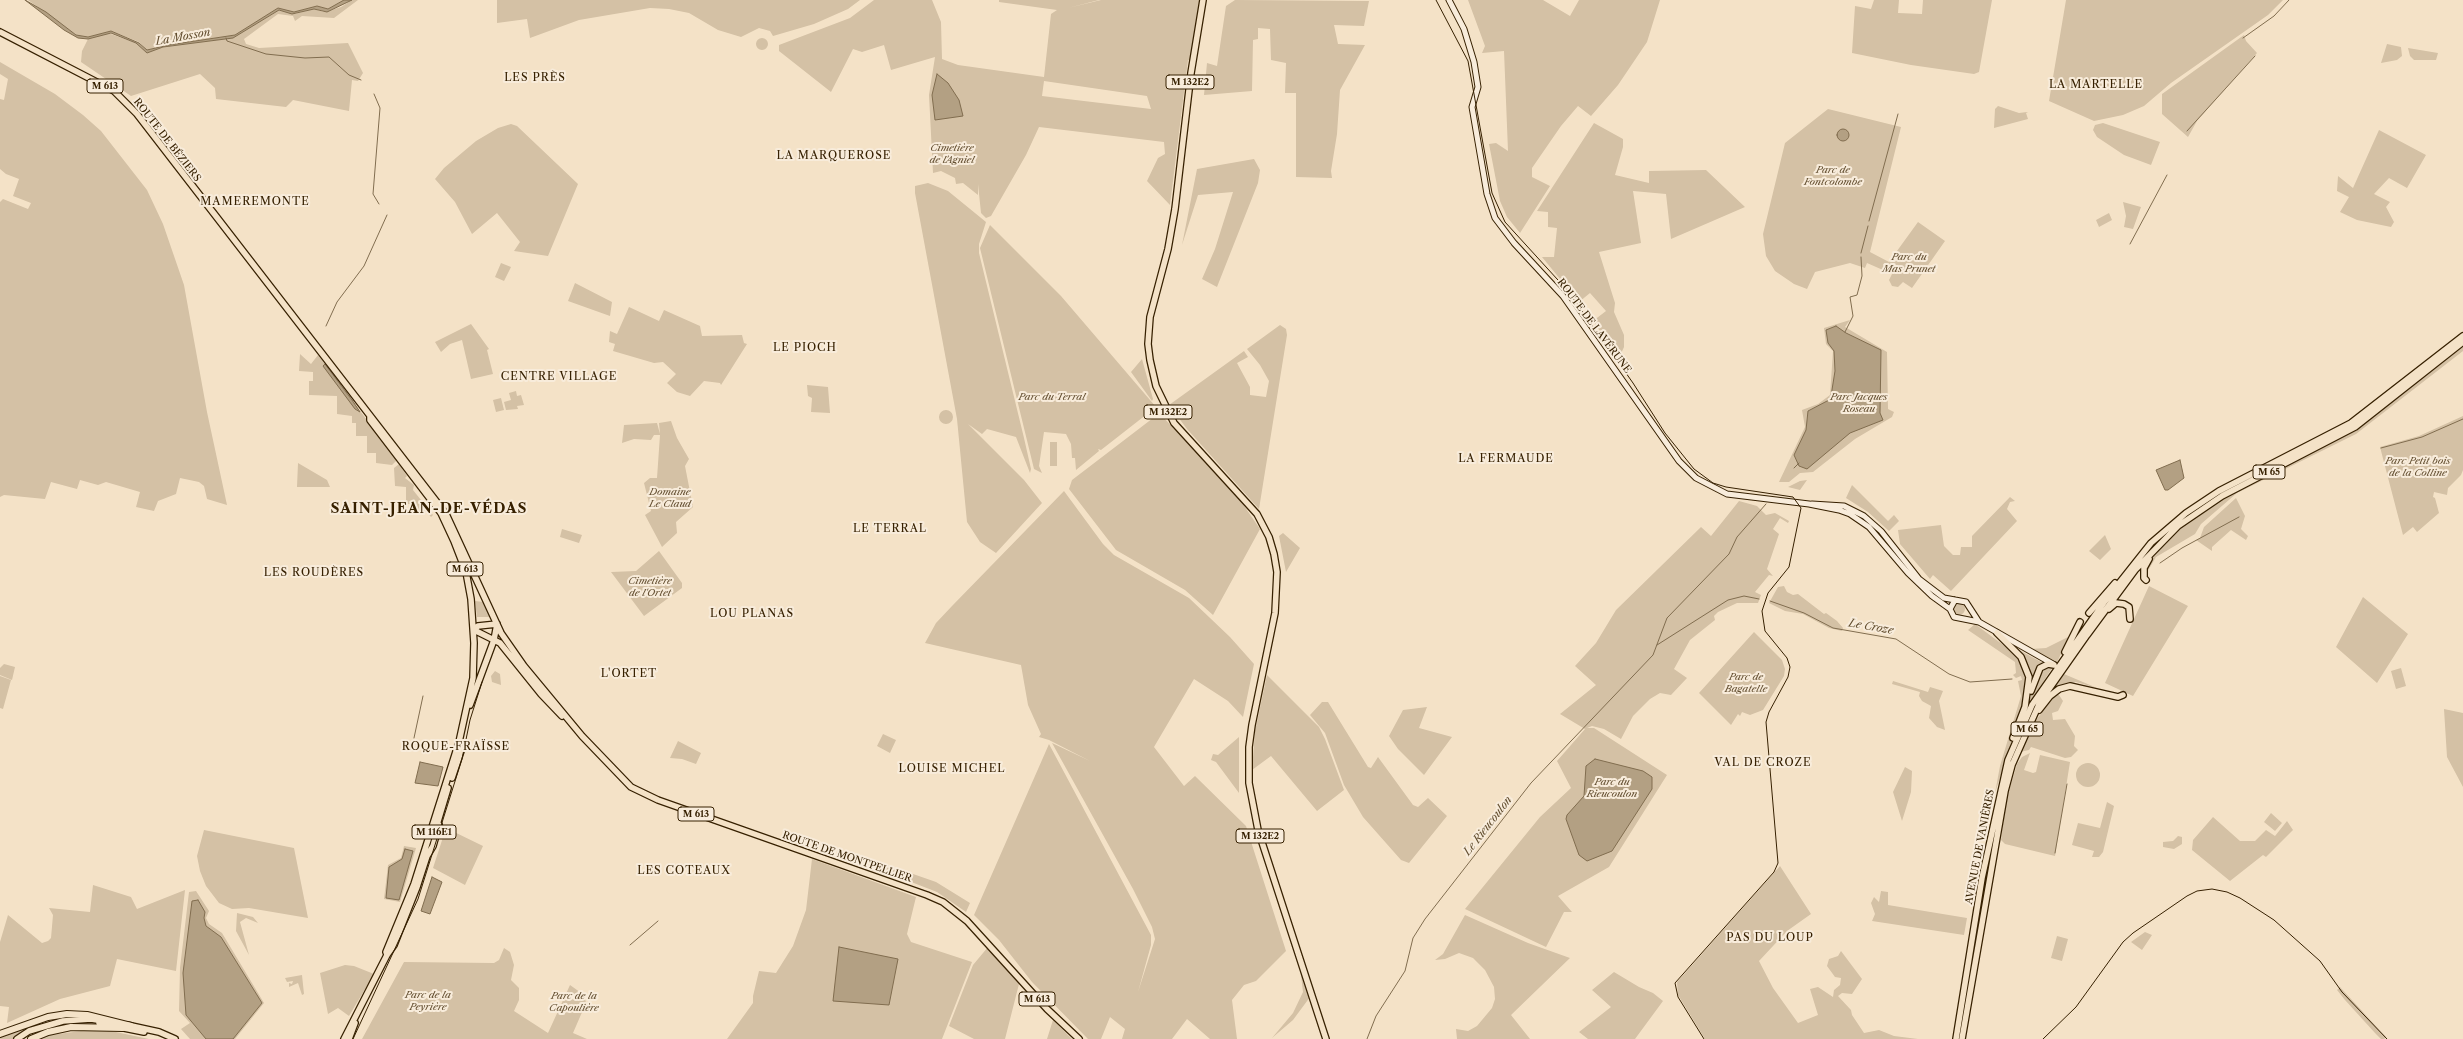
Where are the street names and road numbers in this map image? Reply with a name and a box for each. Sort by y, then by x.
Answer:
road number: M 132E2 [1166,75,1214,89]
road number: M 613 [87,79,123,93]
street label: ROUTE DE BÉZIERS [131,96,203,184]
street label: ROUTE DE LAVÉRUNE [1555,276,1633,376]
road number: M 132E2 [1144,405,1192,419]
road number: M 65 [2253,465,2285,479]
road number: M 613 [447,562,483,576]
road number: M 65 [2011,722,2043,736]
street label: AVENUE DE VANIÈRES [1963,789,1997,905]
road number: M 613 [678,807,714,821]
road number: M 116E1 [412,825,456,839]
street label: ROUTE DE MONTPELLIER [781,829,913,885]
road number: M 132E2 [1236,829,1284,843]
road number: M 613 [1019,992,1055,1006]

